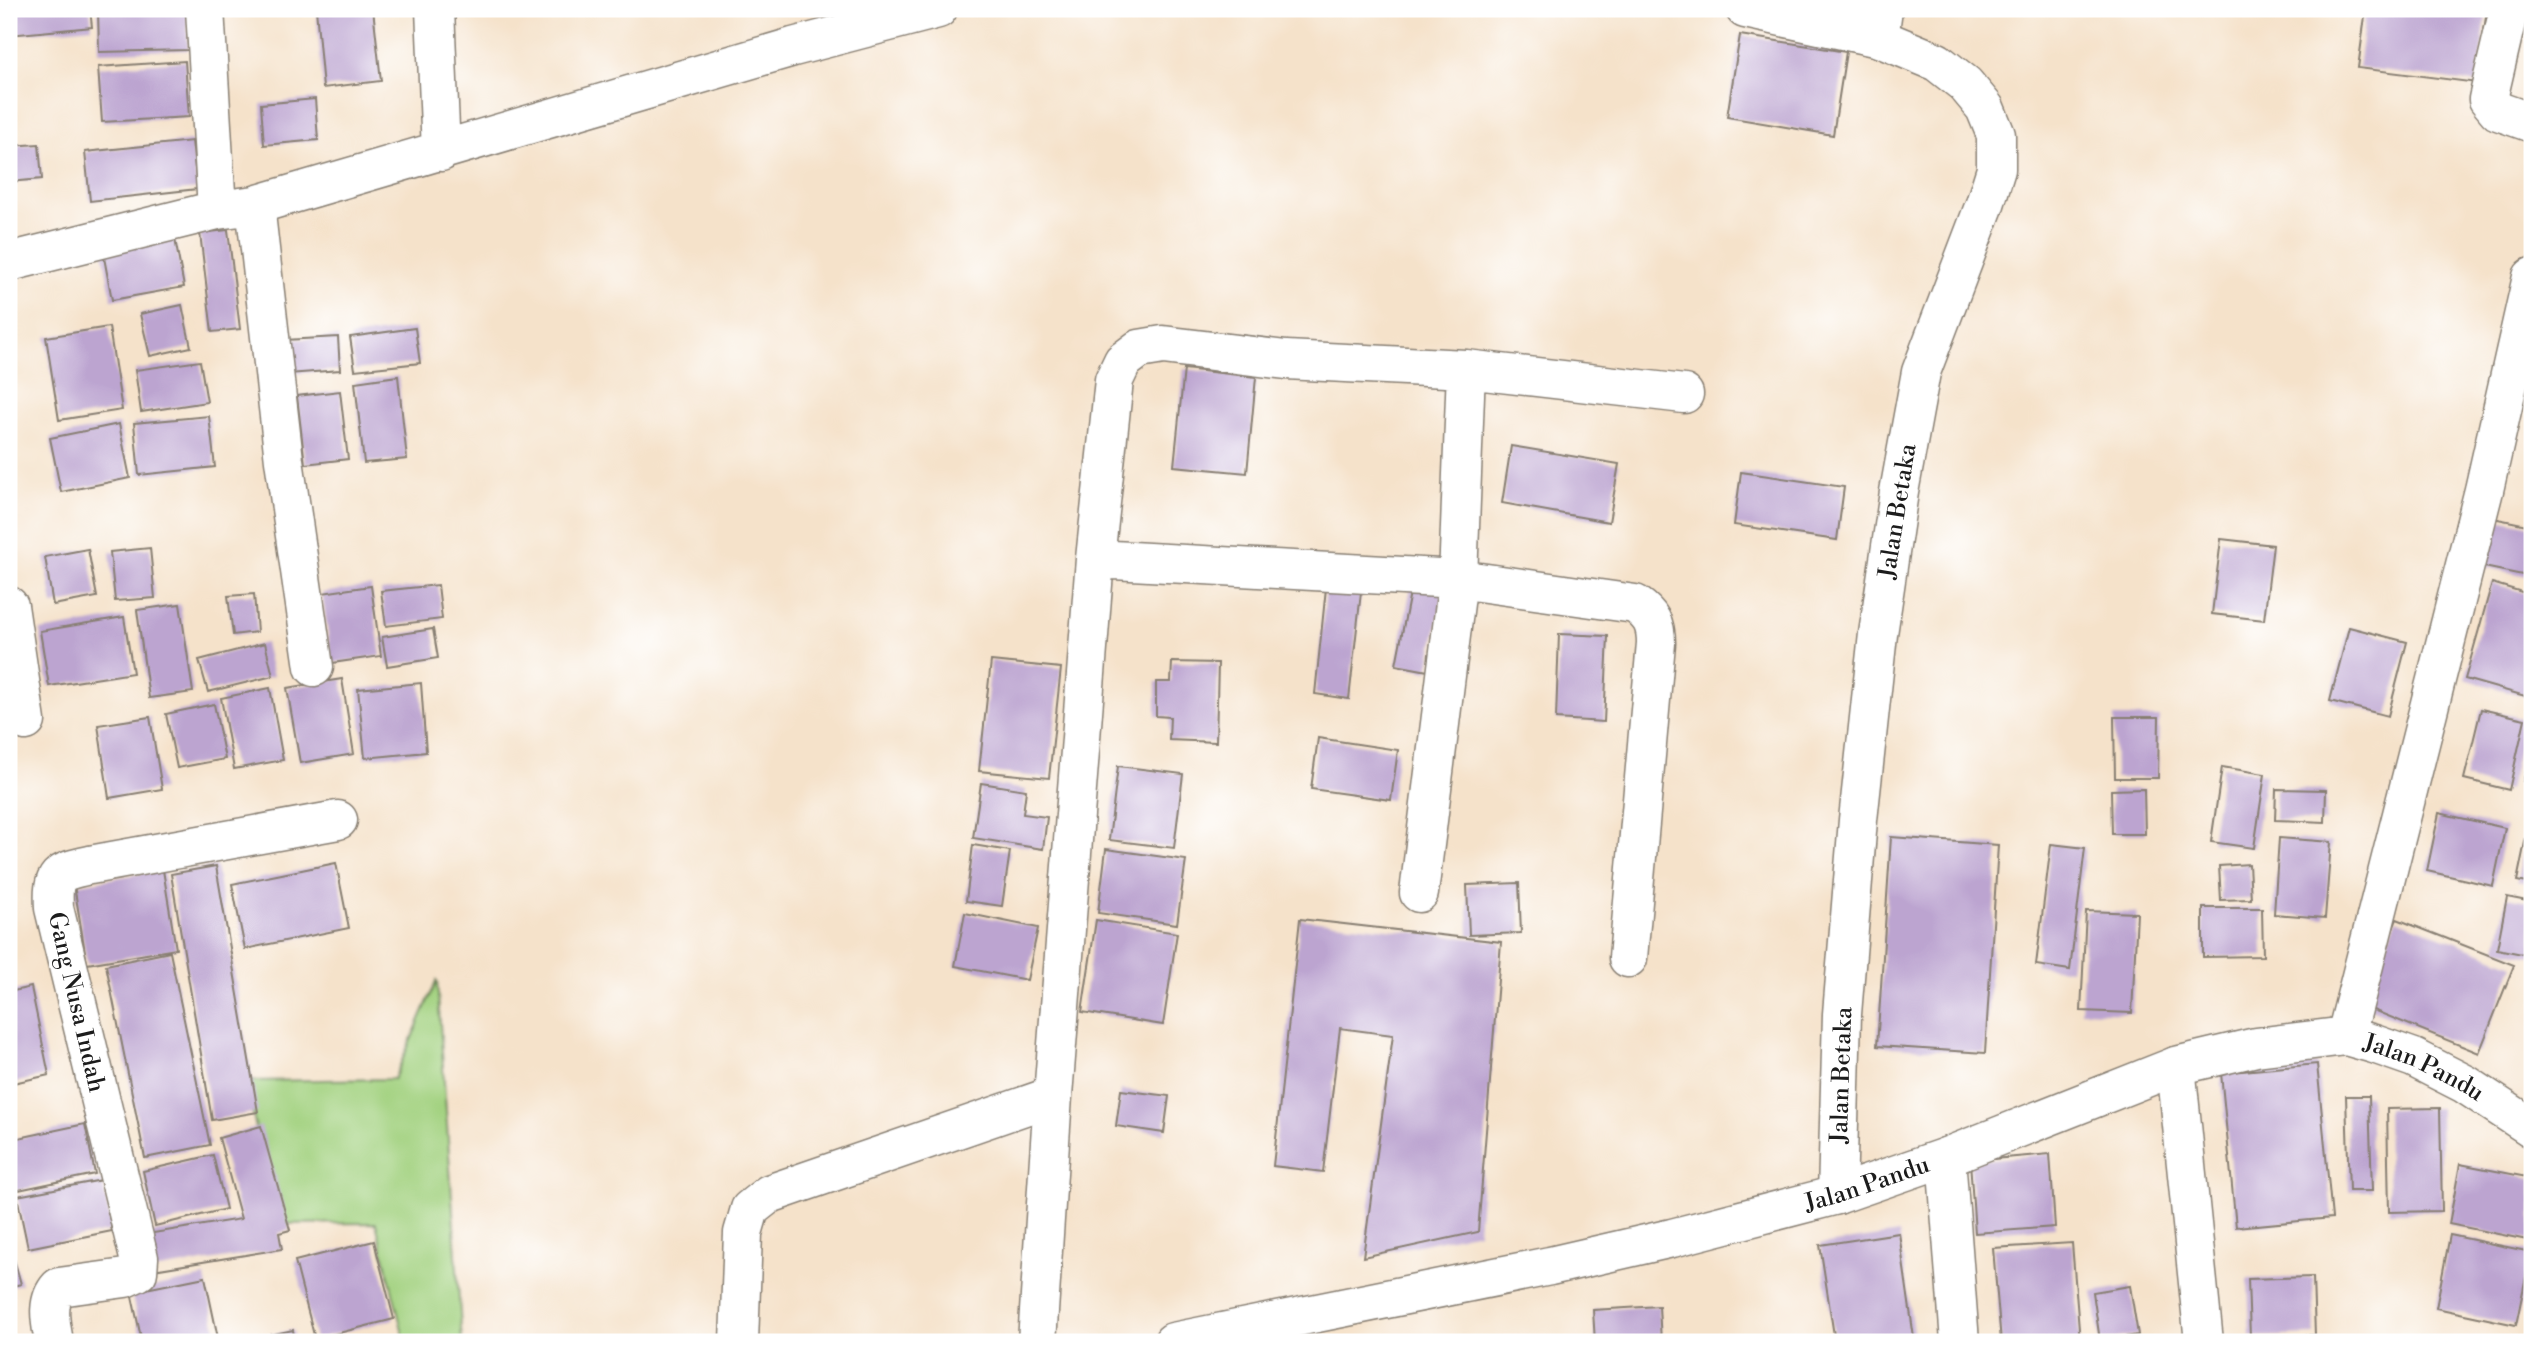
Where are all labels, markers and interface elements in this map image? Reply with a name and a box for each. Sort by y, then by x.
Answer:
street label: Jalan Betaka [1872,441,1924,582]
street label: Gang Nusa Indah [41,909,111,1095]
street label: Jalan Betaka [1825,1006,1859,1145]
street label: Jalan Pandu [2359,1028,2490,1109]
street label: Jalan Pandu [1800,1150,1934,1219]

